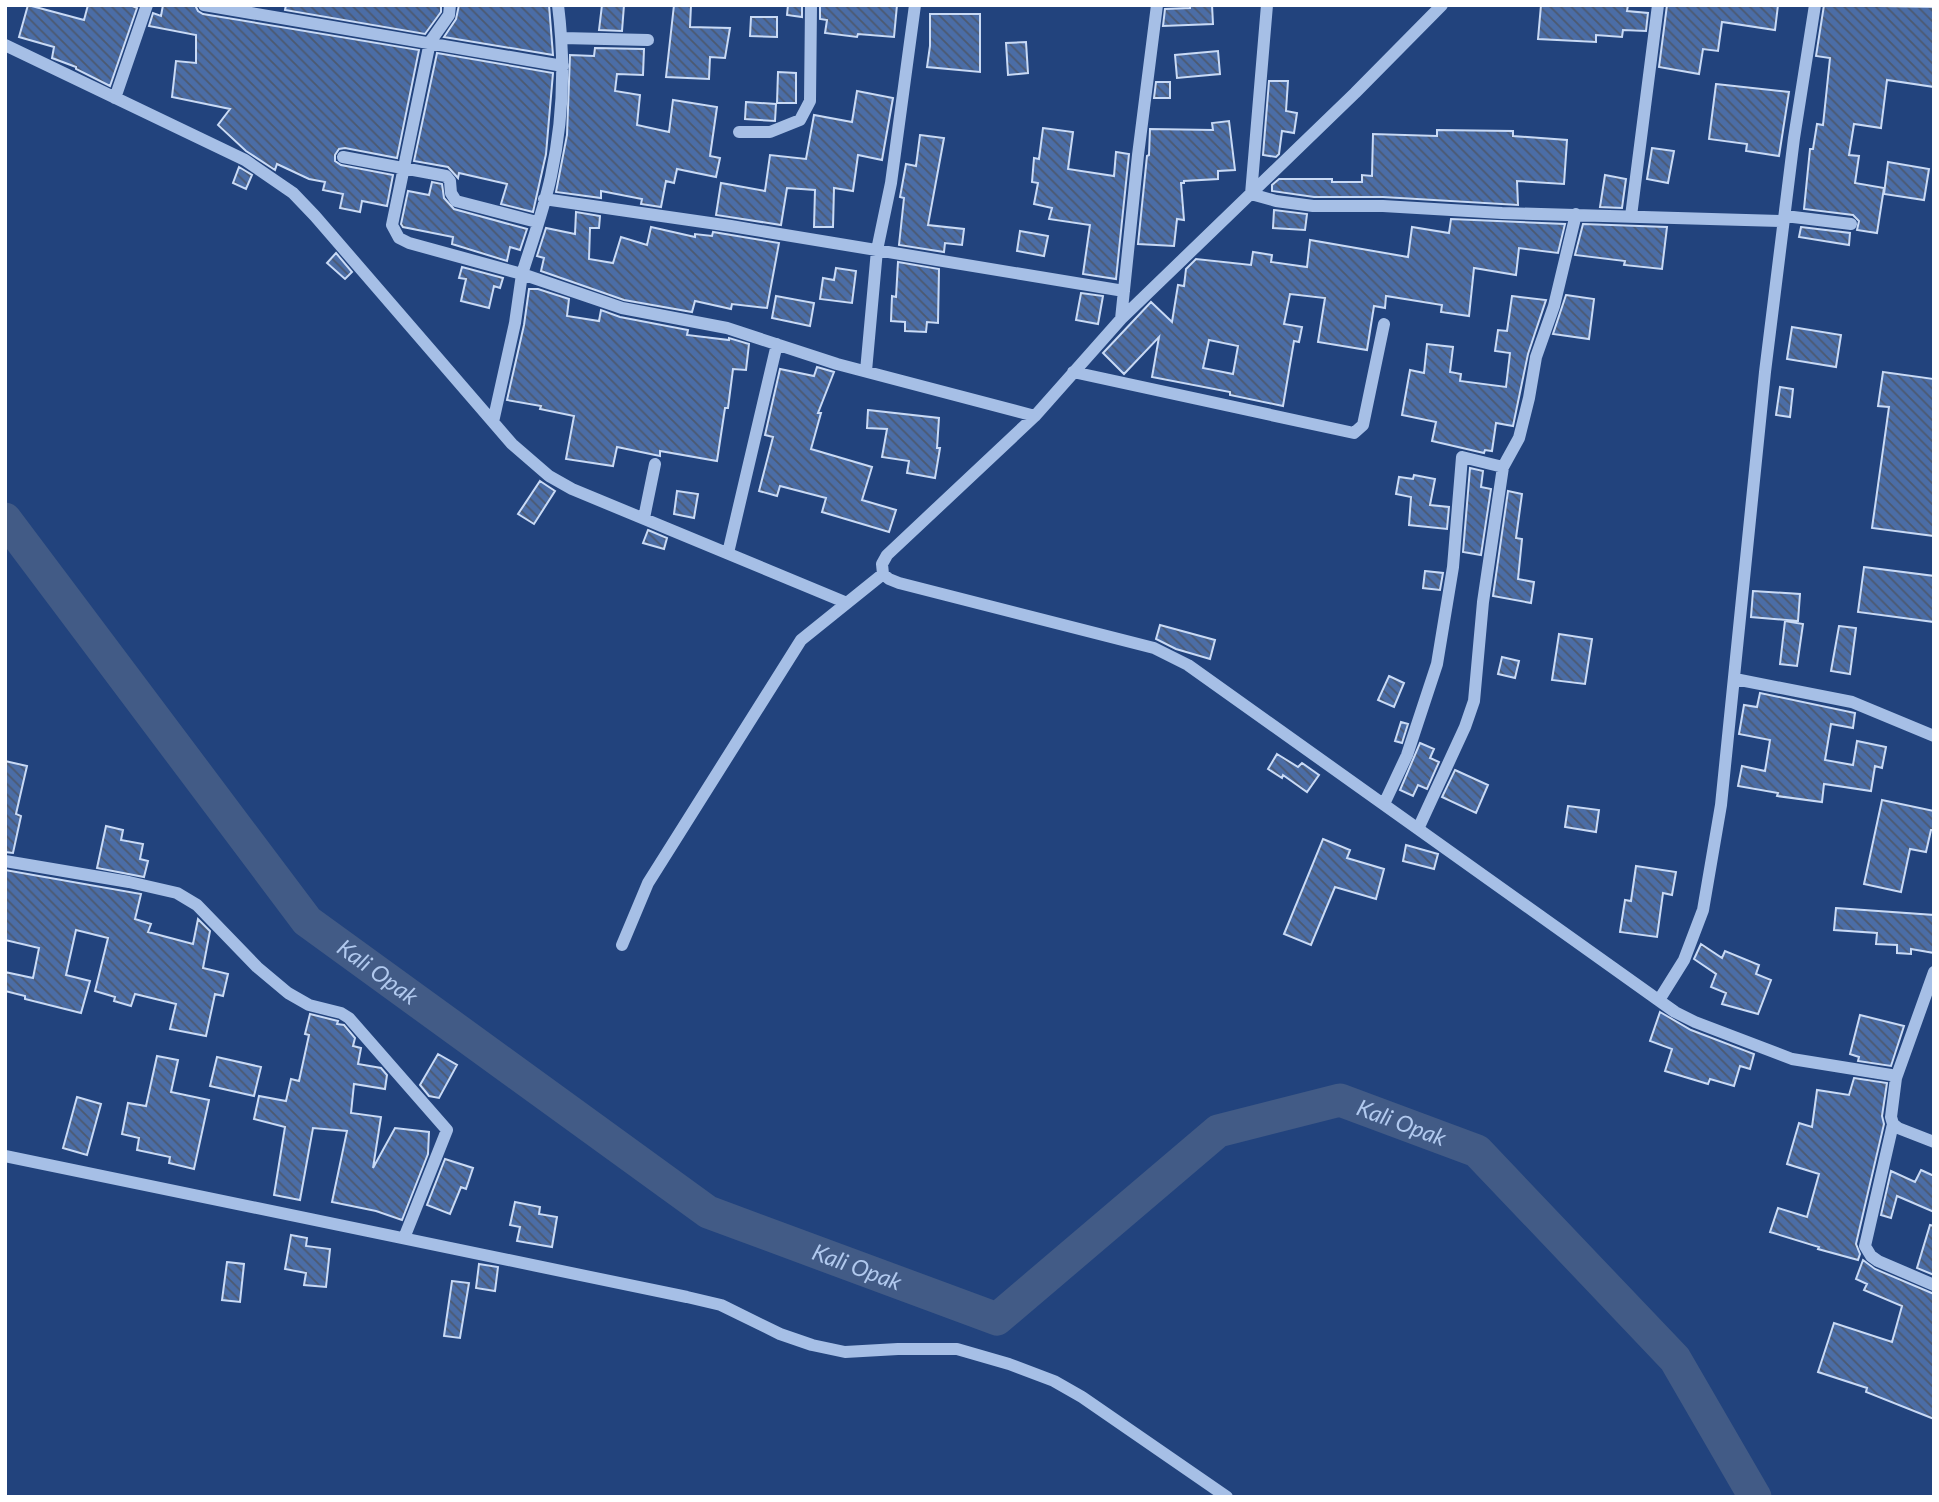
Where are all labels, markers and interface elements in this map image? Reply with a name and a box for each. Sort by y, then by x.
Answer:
water label: Kali Opak [332,933,425,1011]
water label: Kali Opak [1353,1093,1451,1152]
water label: Kali Opak [809,1237,907,1296]

